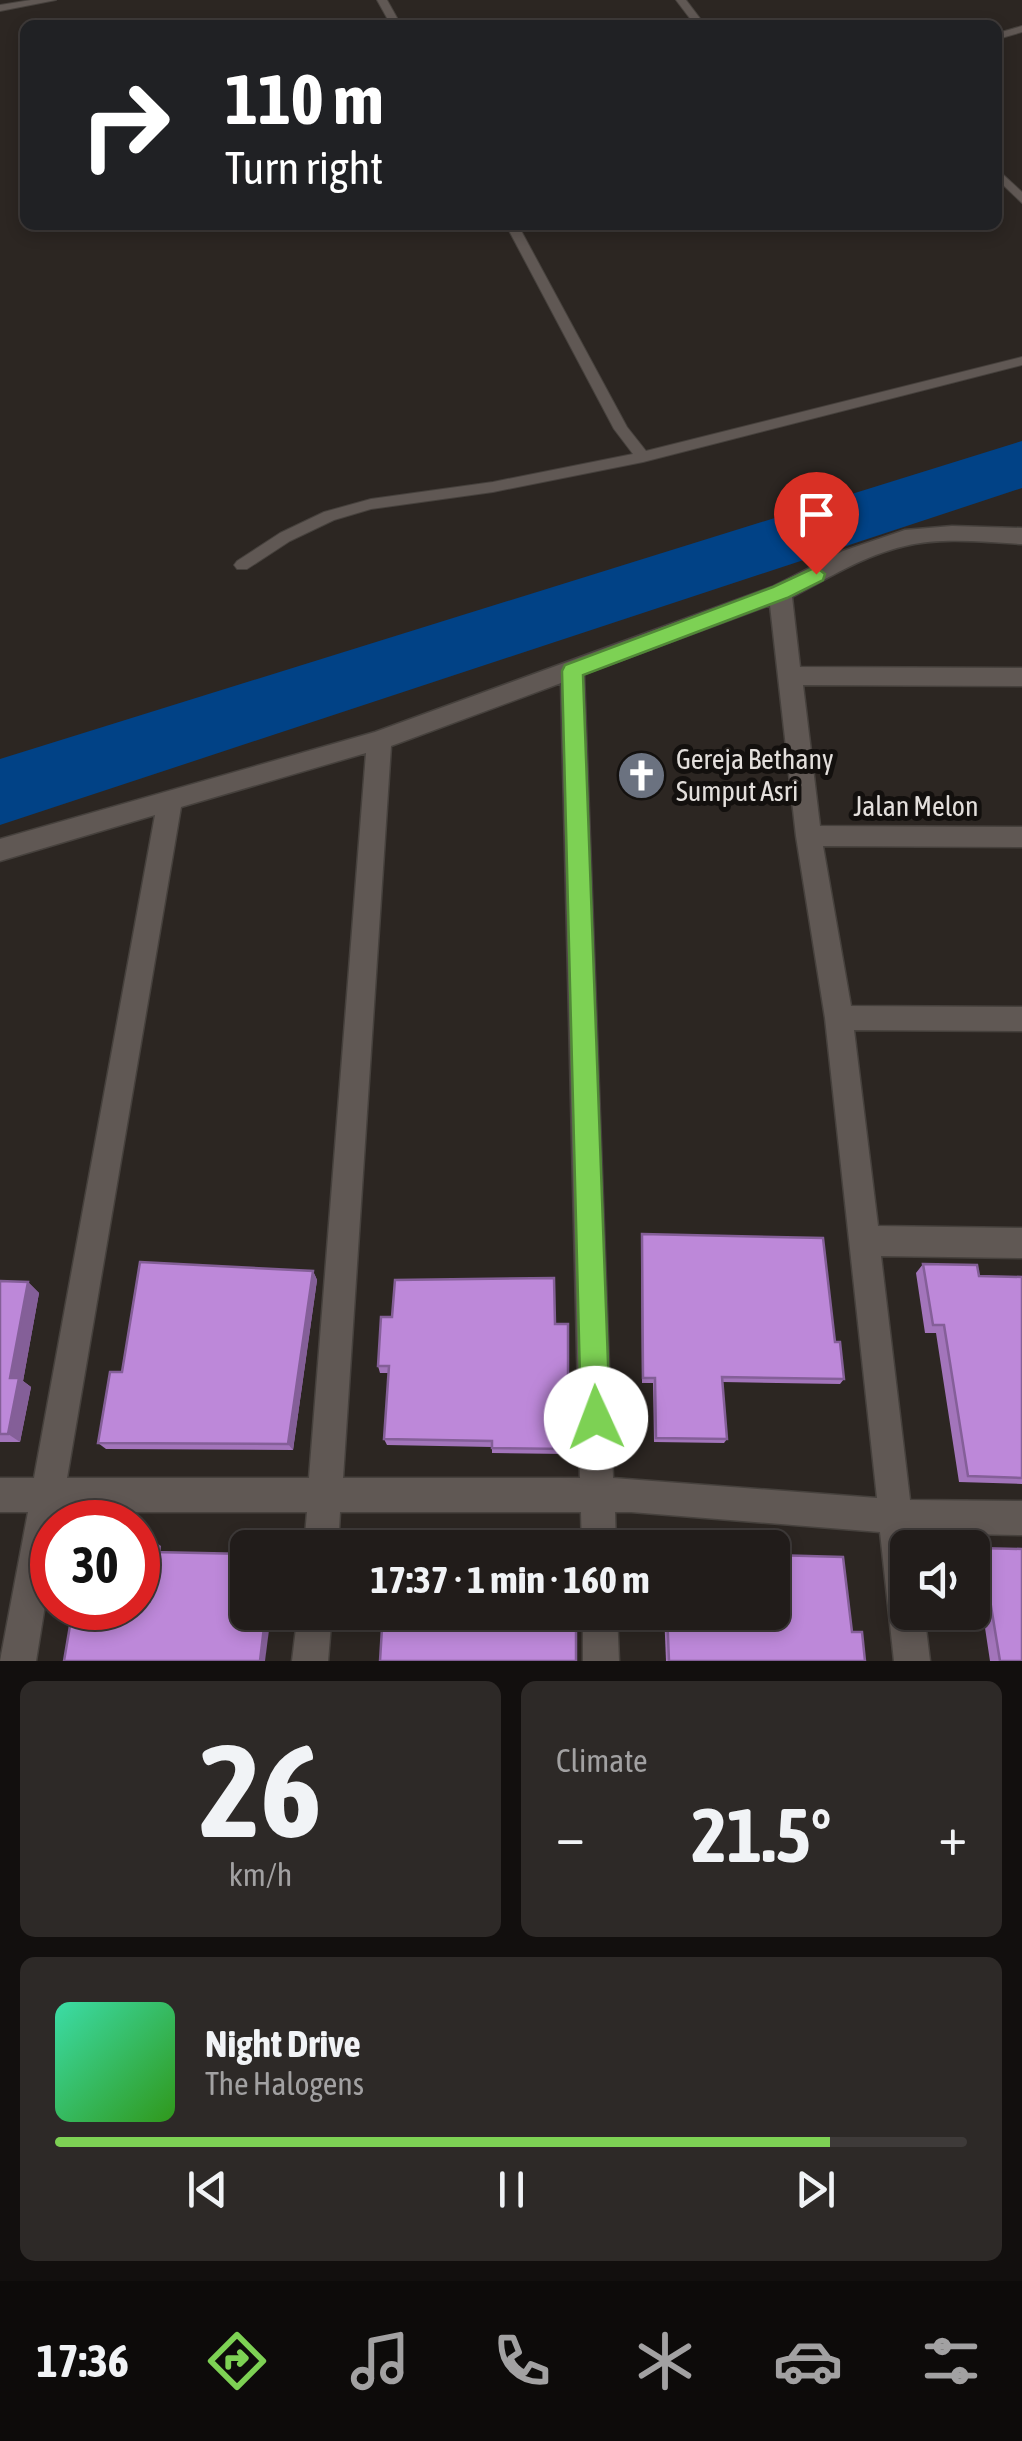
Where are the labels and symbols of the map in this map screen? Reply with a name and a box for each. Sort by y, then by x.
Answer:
pin [774,472,859,575]
place label: Gereja Bethany Sumput Asri [676,743,834,807]
church icon: Gereja Bethany Sumput Asri [615,749,667,801]
street label: Jalan Melon [853,790,979,822]
position arrow [544,1366,648,1470]
speed limit sign: 30 [30,1500,160,1630]

